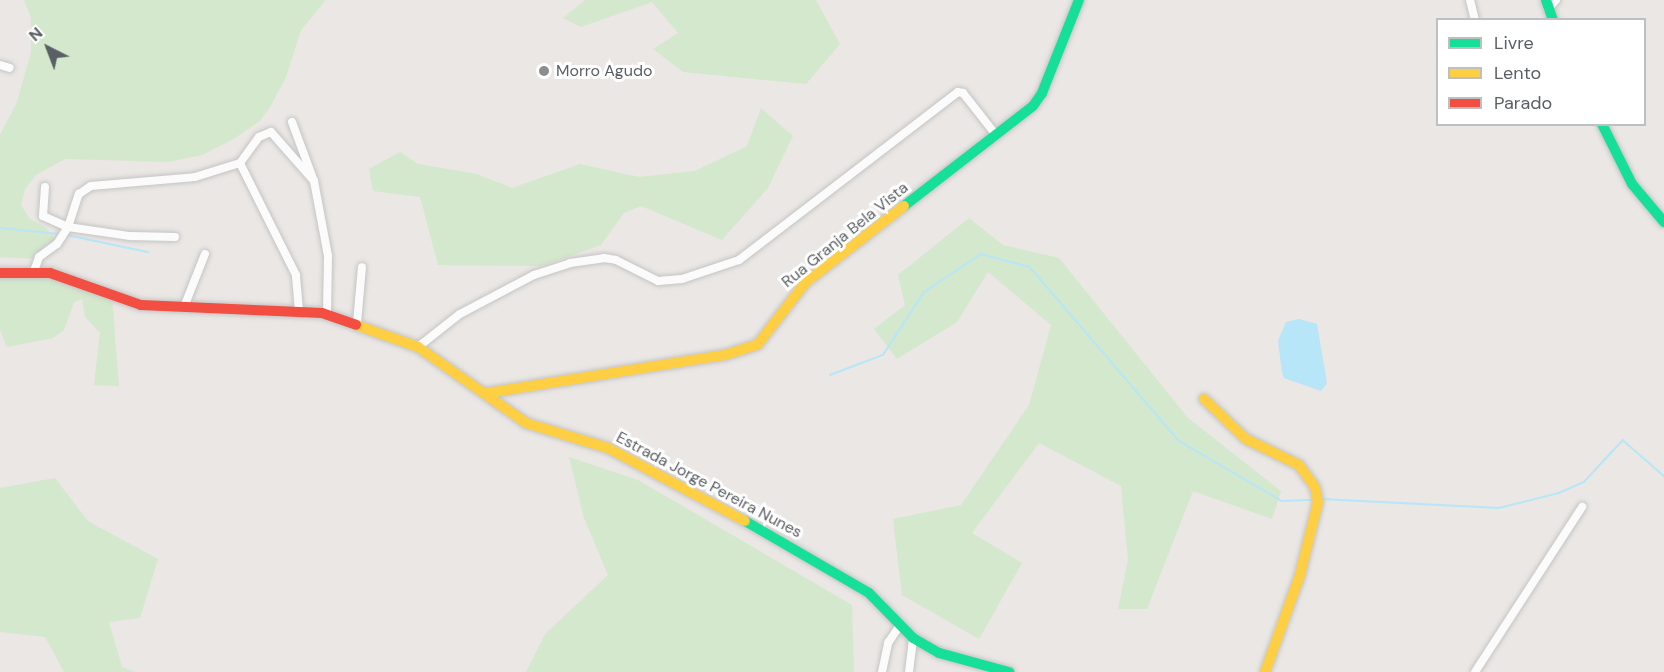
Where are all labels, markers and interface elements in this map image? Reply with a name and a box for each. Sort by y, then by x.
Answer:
north arrow [18,18,78,78]
legend [1436,18,1646,126]
text: N [24,23,47,46]
text: Livre [1494,31,1534,55]
place label: Morro Agudo [556,61,652,81]
text: Lento [1494,61,1541,85]
marker: Morro Agudo [537,64,551,78]
text: Parado [1494,91,1552,115]
street label: Rua Granja Bela Vista [778,178,912,292]
street label: Estrada Jorge Pereira Nunes [613,428,805,542]

